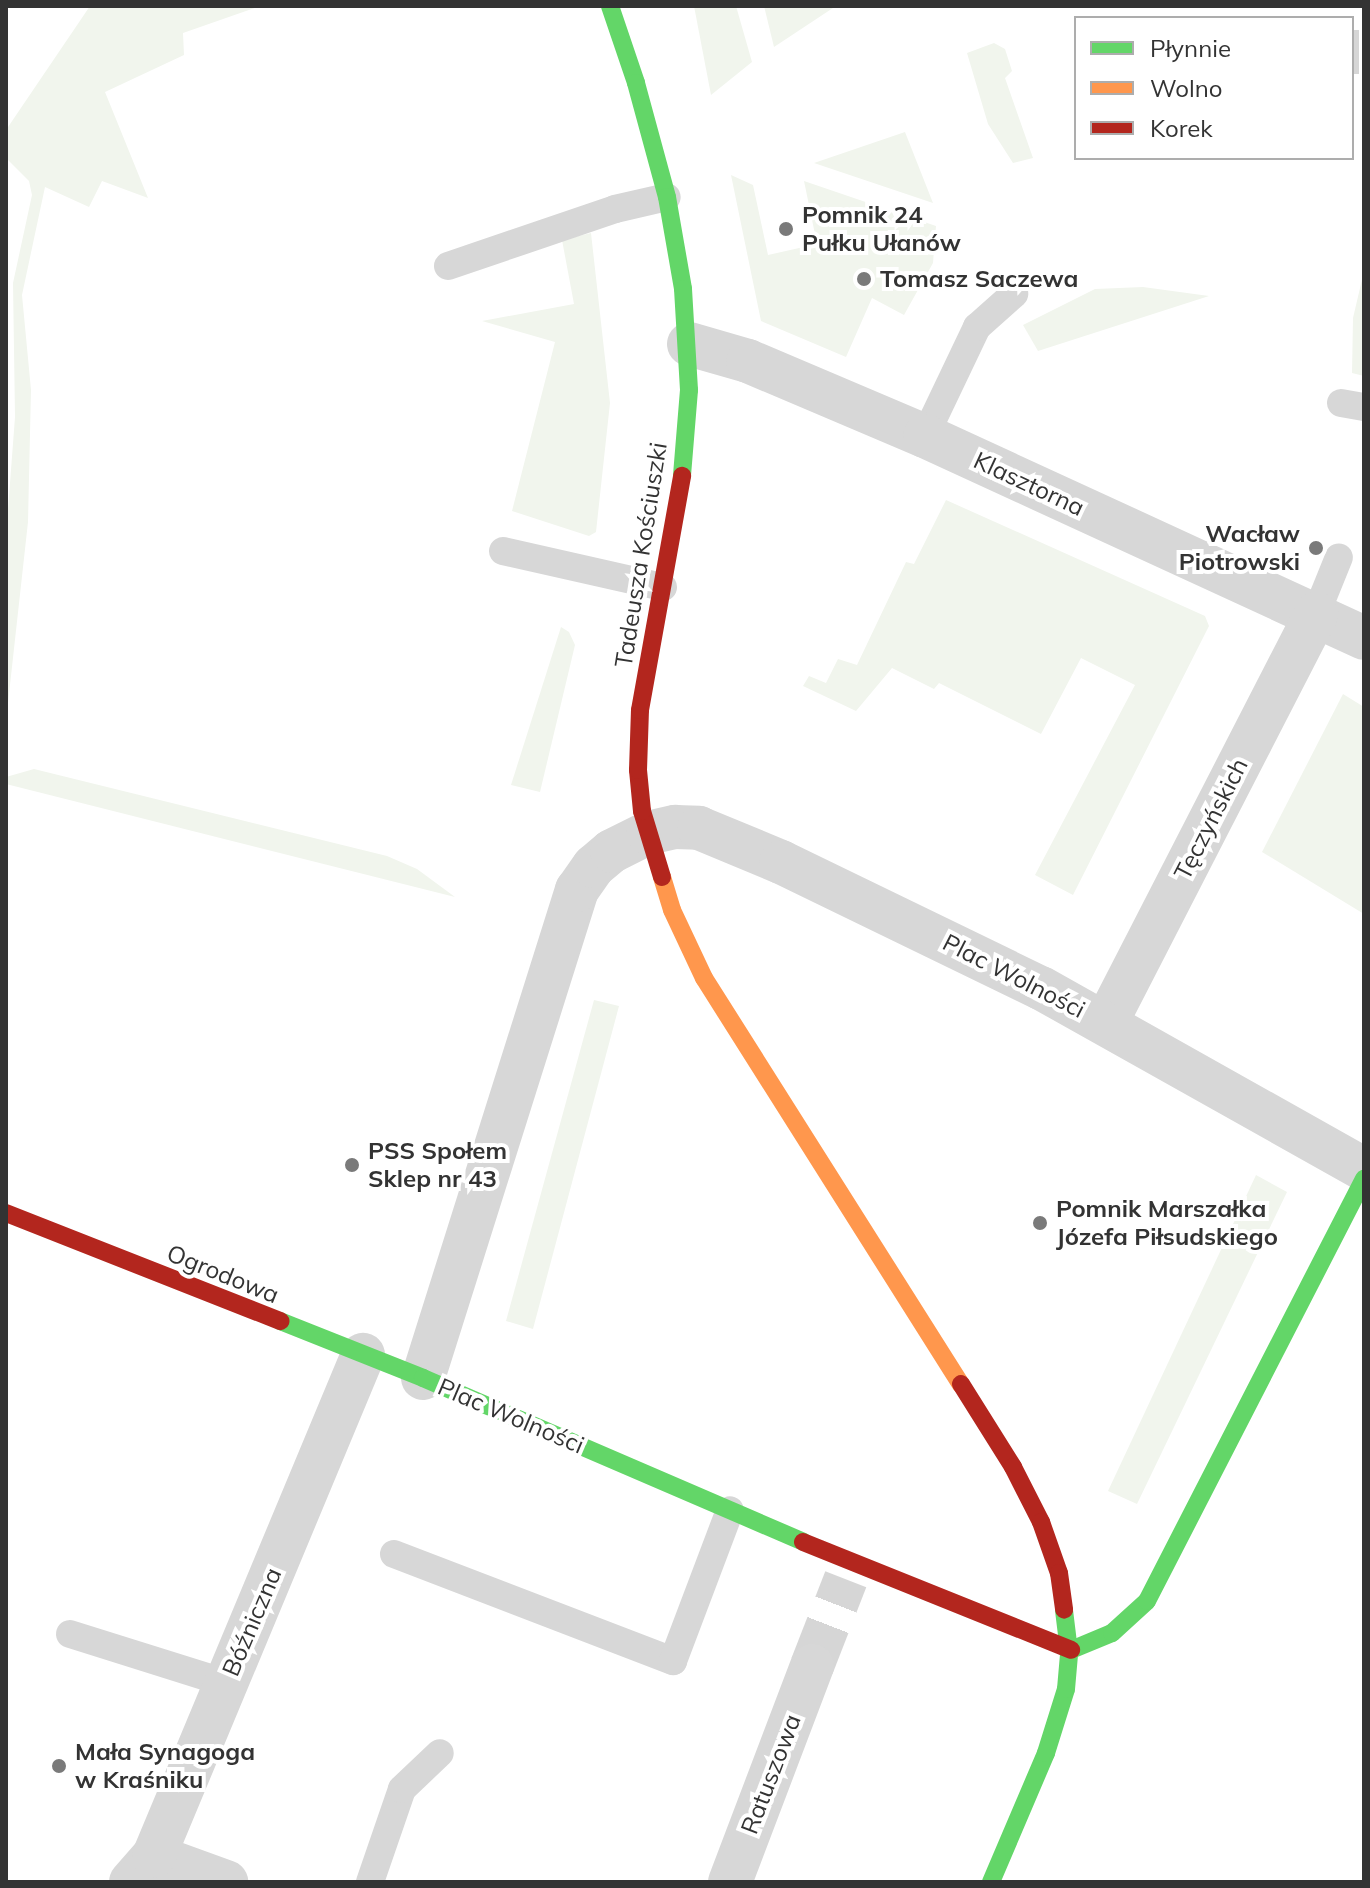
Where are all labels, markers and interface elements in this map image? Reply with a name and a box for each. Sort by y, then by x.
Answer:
legend [1074,16,1354,160]
text: Płynnie [1150,33,1231,63]
text: Wolno [1150,73,1222,103]
text: Korek [1150,113,1213,143]
place label: Pomnik 24 Pułku Ułanów [802,201,961,257]
marker: Pomnik 24 Pułku Ułanów [777,220,795,238]
place label: Tomasz Saczewa [880,265,1078,293]
marker: Tomasz Saczewa [855,270,873,288]
street label: Tadeusza Kościuszki [609,440,673,670]
street label: Klasztorna [969,446,1089,522]
place label: Wacław Piotrowski [1179,520,1300,576]
marker: Wacław Piotrowski [1307,539,1325,557]
street label: Tęczyńskich [1168,753,1254,885]
street label: Plac Wolności [938,928,1090,1024]
place label: PSS Społem Sklep nr 43 [368,1137,507,1193]
marker: PSS Społem Sklep nr 43 [343,1156,361,1174]
place label: Pomnik Marszałka Józefa Piłsudskiego [1056,1195,1278,1251]
marker: Pomnik Marszałka Józefa Piłsudskiego [1031,1214,1049,1232]
street label: Ogrodowa [163,1239,283,1309]
street label: Plac Wolności [434,1372,588,1460]
street label: Bóźniczna [216,1563,288,1681]
street label: Ratuszowa [735,1710,807,1838]
place label: Mała Synagoga w Kraśniku [75,1738,255,1794]
marker: Mała Synagoga w Kraśniku [50,1757,68,1775]

